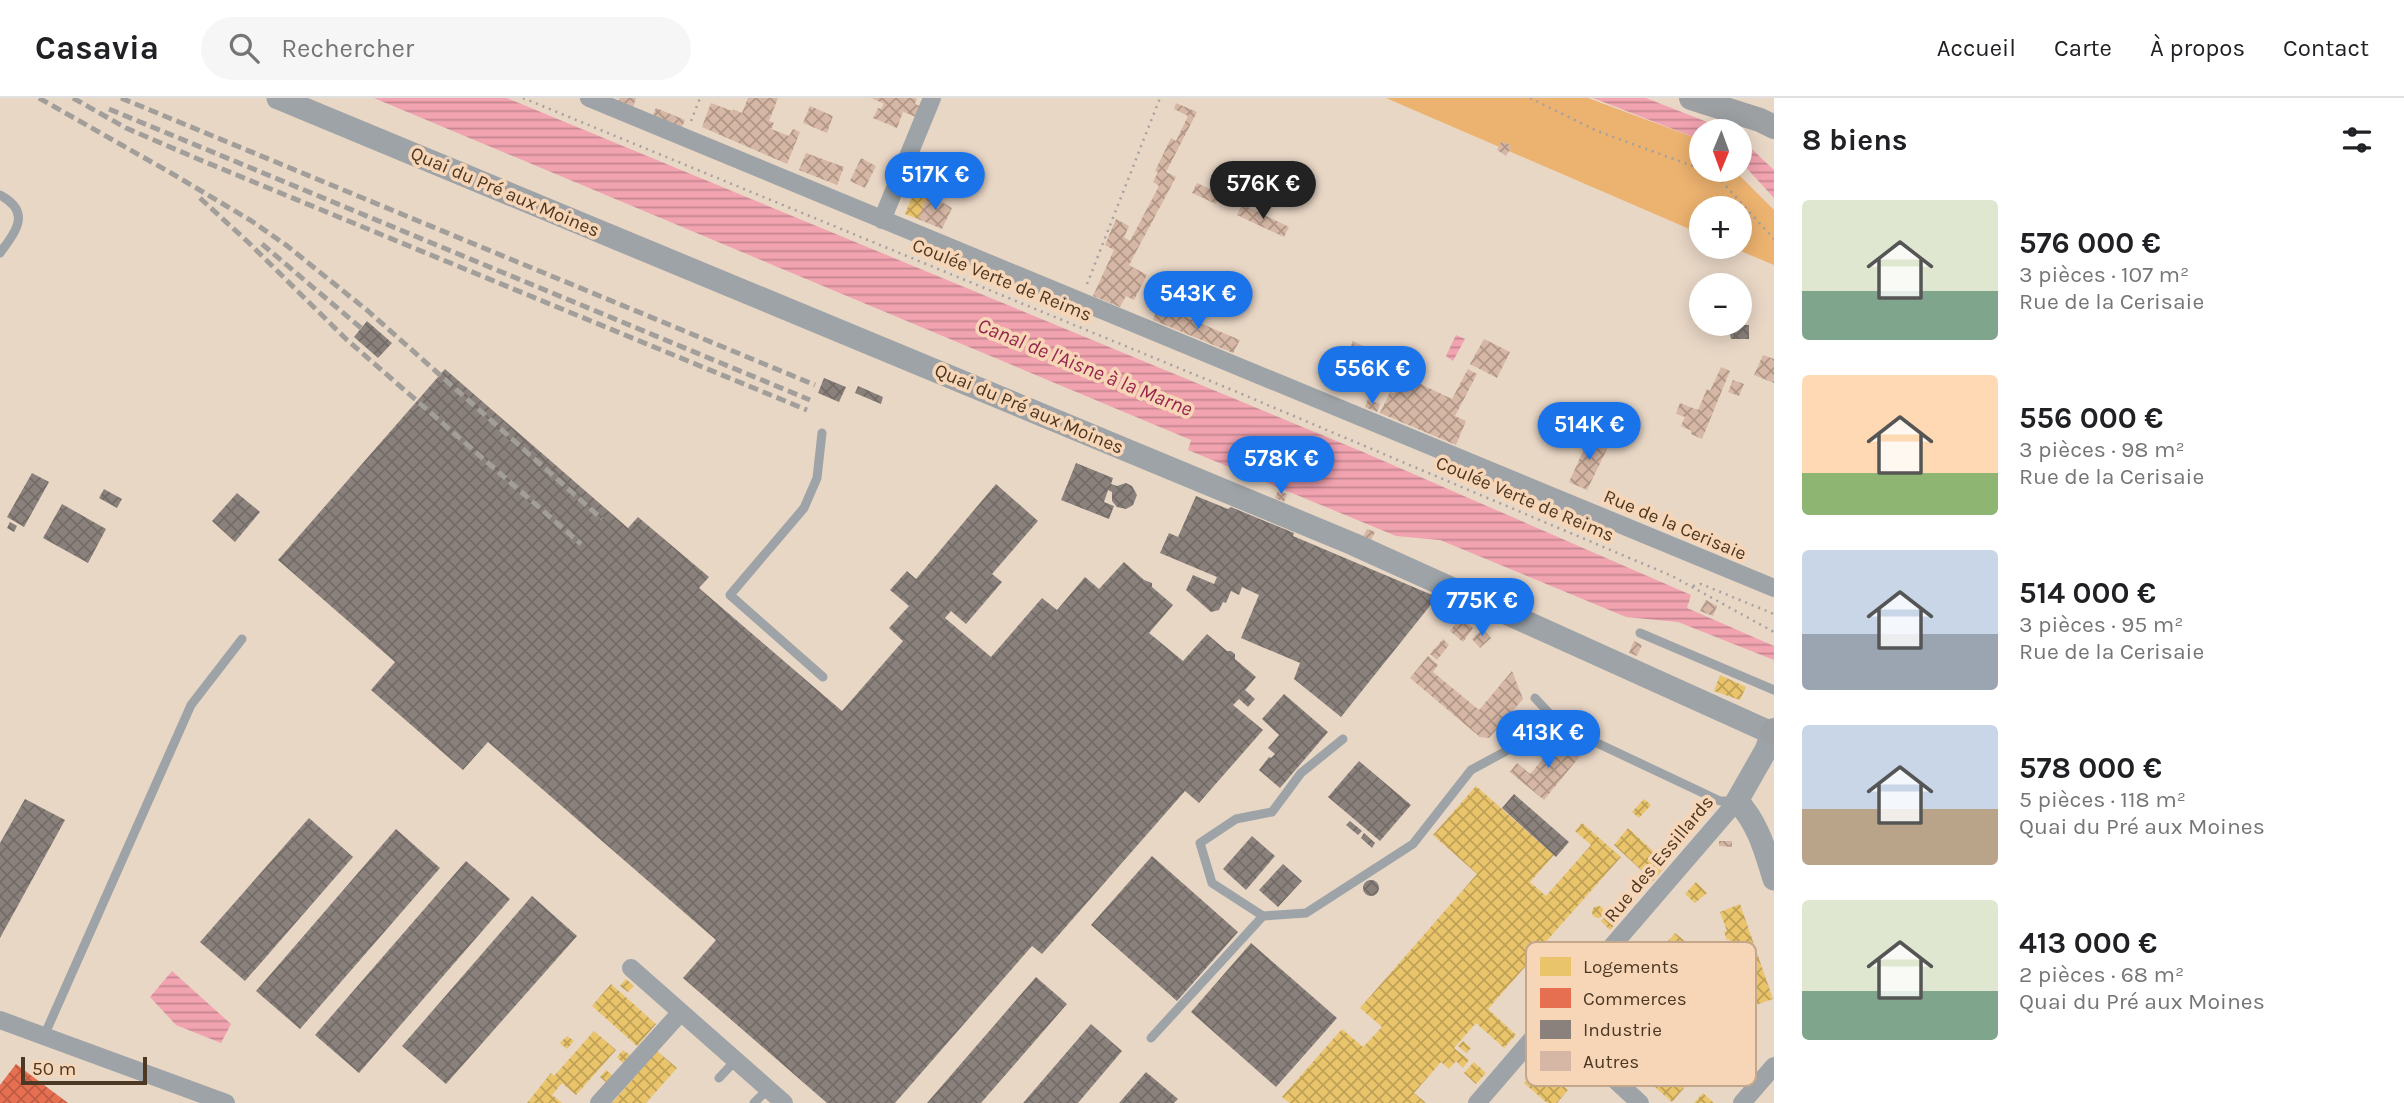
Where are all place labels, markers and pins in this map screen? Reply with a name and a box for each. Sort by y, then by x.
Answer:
pin: 517K € [878,152,992,212]
pin: 576K € [1206,162,1320,221]
pin: 543K € [1141,272,1255,331]
pin: 556K € [1315,346,1429,406]
pin: 514K € [1532,402,1646,462]
pin: 578K € [1224,436,1338,496]
pin: 775K € [1425,578,1539,638]
pin: 413K € [1491,710,1605,770]

